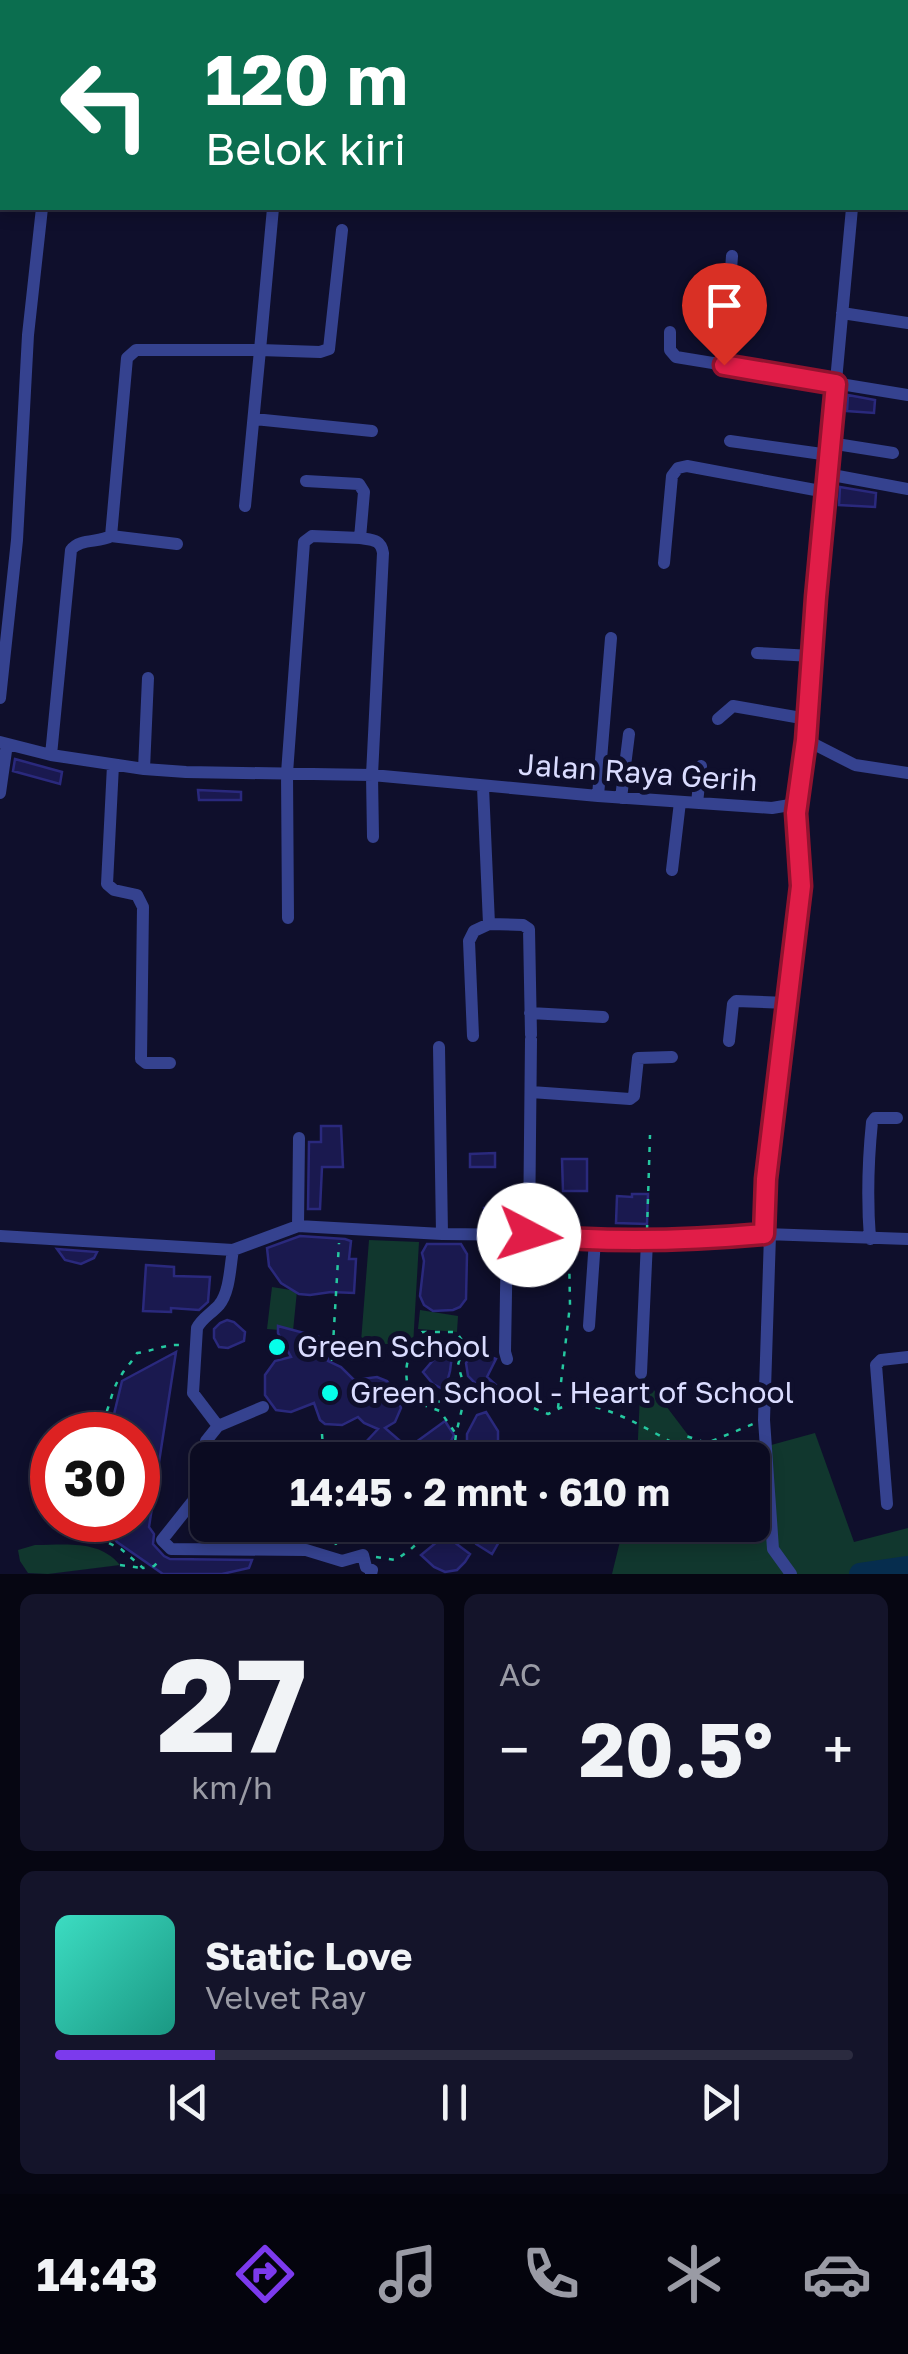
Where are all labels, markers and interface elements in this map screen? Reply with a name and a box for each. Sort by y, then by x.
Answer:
text: 120 m [205,36,408,120]
icon: left [40,40,170,170]
text: Belok kiri [205,121,406,175]
pin [682,263,767,366]
icon: arrive [697,278,752,333]
street label: Jalan Raya Gerih [517,746,759,798]
position arrow [477,1183,581,1287]
place label: Green School [297,1328,490,1364]
marker: Green School [266,1336,288,1358]
place label: Green School - Heart of School [350,1374,794,1410]
marker: Green School - Heart of School [319,1382,341,1404]
speed limit sign: 30 [30,1412,160,1542]
text: 14:45 · 2 mnt · 610 m [290,1469,670,1514]
text: 27 [157,1625,307,1781]
text: AC [499,1655,542,1693]
text: 20.5° [579,1703,773,1794]
text: − [499,1716,529,1782]
text: + [823,1716,853,1782]
text: km/h [191,1768,273,1806]
text: Static Love [205,1933,412,1978]
text: Velvet Ray [205,1978,366,2016]
icon: previous [161,2075,216,2130]
icon: pause [427,2075,482,2130]
icon: next [693,2075,748,2130]
icon: directions [230,2239,300,2309]
icon: music [373,2239,443,2309]
icon: phone [516,2239,586,2309]
icon: climate [659,2239,729,2309]
icon: car [802,2239,872,2309]
text: 14:43 [36,2247,158,2301]

